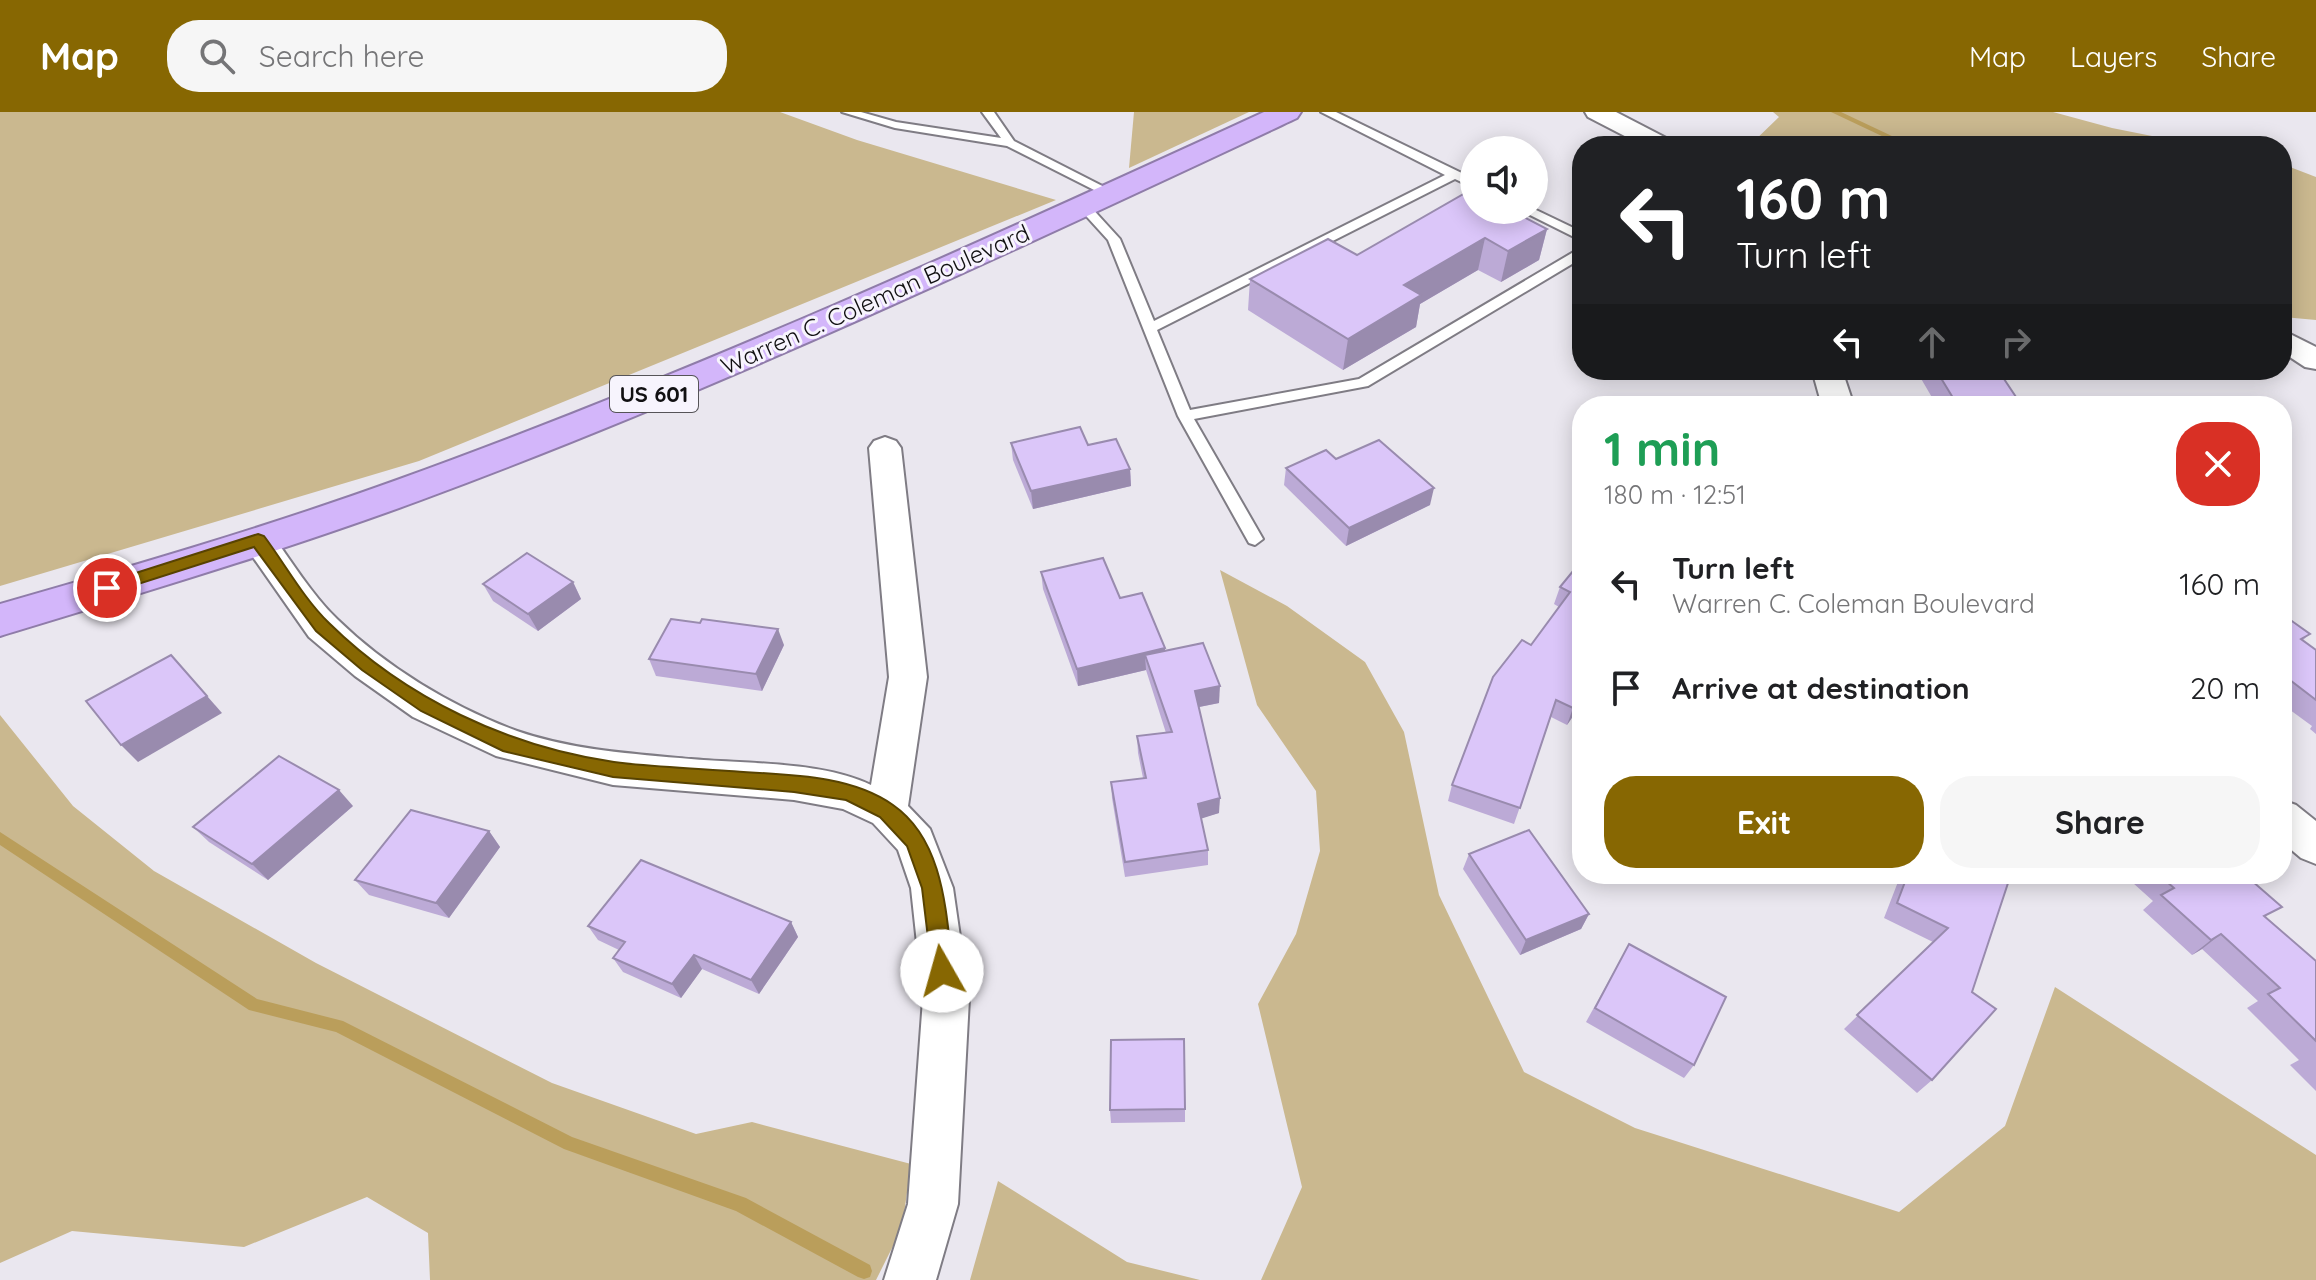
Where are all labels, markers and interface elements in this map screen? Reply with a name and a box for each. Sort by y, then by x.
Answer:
search box [167,20,727,92]
text: Map [40,32,119,80]
icon: search [195,34,239,78]
text: Search here [259,37,424,75]
text: Map [1969,39,2026,74]
text: Layers [2070,39,2157,74]
text: Share [2201,39,2276,74]
map controls [1460,136,1548,224]
button: sound [1460,136,1548,224]
text: 160 m [1736,163,1890,233]
icon: left [1604,168,1708,272]
street label: Warren C. Coleman Boulevard [716,217,1034,381]
text: Turn left [1736,232,1872,277]
icon: left [1826,320,1870,364]
icon: ahead [1910,320,1954,364]
icon: right [1994,320,2038,364]
road number: US 601 [610,376,698,412]
text: 1 min [1604,418,1720,478]
button: close [2176,422,2260,506]
text: 180 m · 12:51 [1604,478,1746,511]
text: Turn left [1672,549,1795,587]
pin [73,554,141,622]
icon: left [1604,562,1648,606]
text: 160 m [2179,565,2260,603]
icon: arrive [85,566,129,610]
text: Warren C. Coleman Boulevard [1672,587,2035,620]
icon: arrive [1604,666,1648,710]
text: Arrive at destination [1672,669,1970,707]
text: 20 m [2190,669,2260,707]
button: Exit [1604,776,1924,868]
button: Share [1940,776,2260,868]
position arrow [900,929,984,1013]

